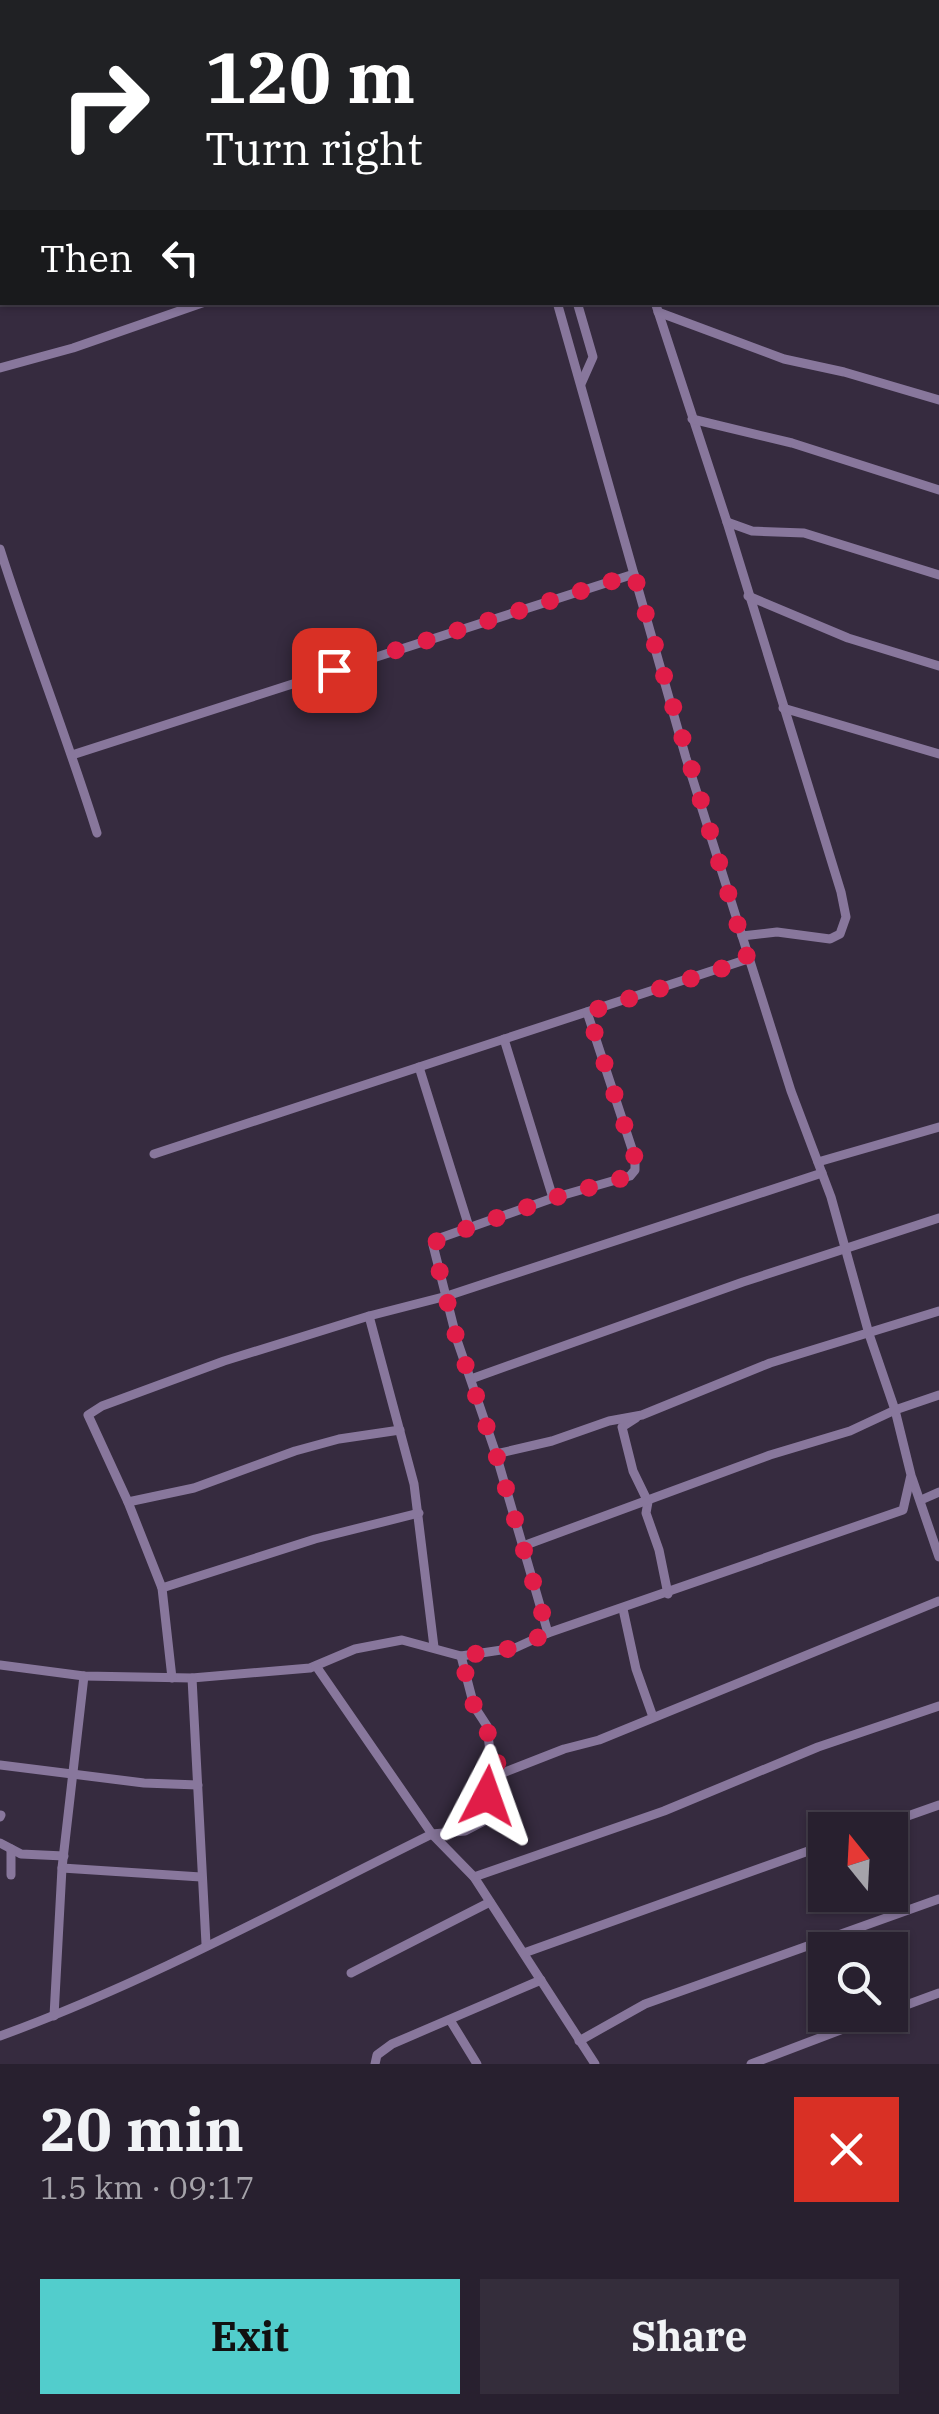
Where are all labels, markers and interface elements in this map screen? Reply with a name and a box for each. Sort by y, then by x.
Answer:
text: 120 m [205,31,415,122]
icon: right [40,40,170,170]
text: Turn right [205,119,423,177]
icon: left [153,230,208,285]
text: Then [40,233,133,282]
pin [292,628,377,713]
icon: arrive [307,643,362,698]
position arrow [435,1744,539,1848]
north arrow [808,1812,908,1912]
map controls [808,1812,908,2032]
button: search [808,1932,908,2032]
text: 20 min [40,2089,244,2168]
button: close [794,2097,899,2202]
text: 1.5 km · 09:17 [40,2166,255,2208]
button: Exit [40,2279,460,2394]
button: Share [480,2279,899,2394]

